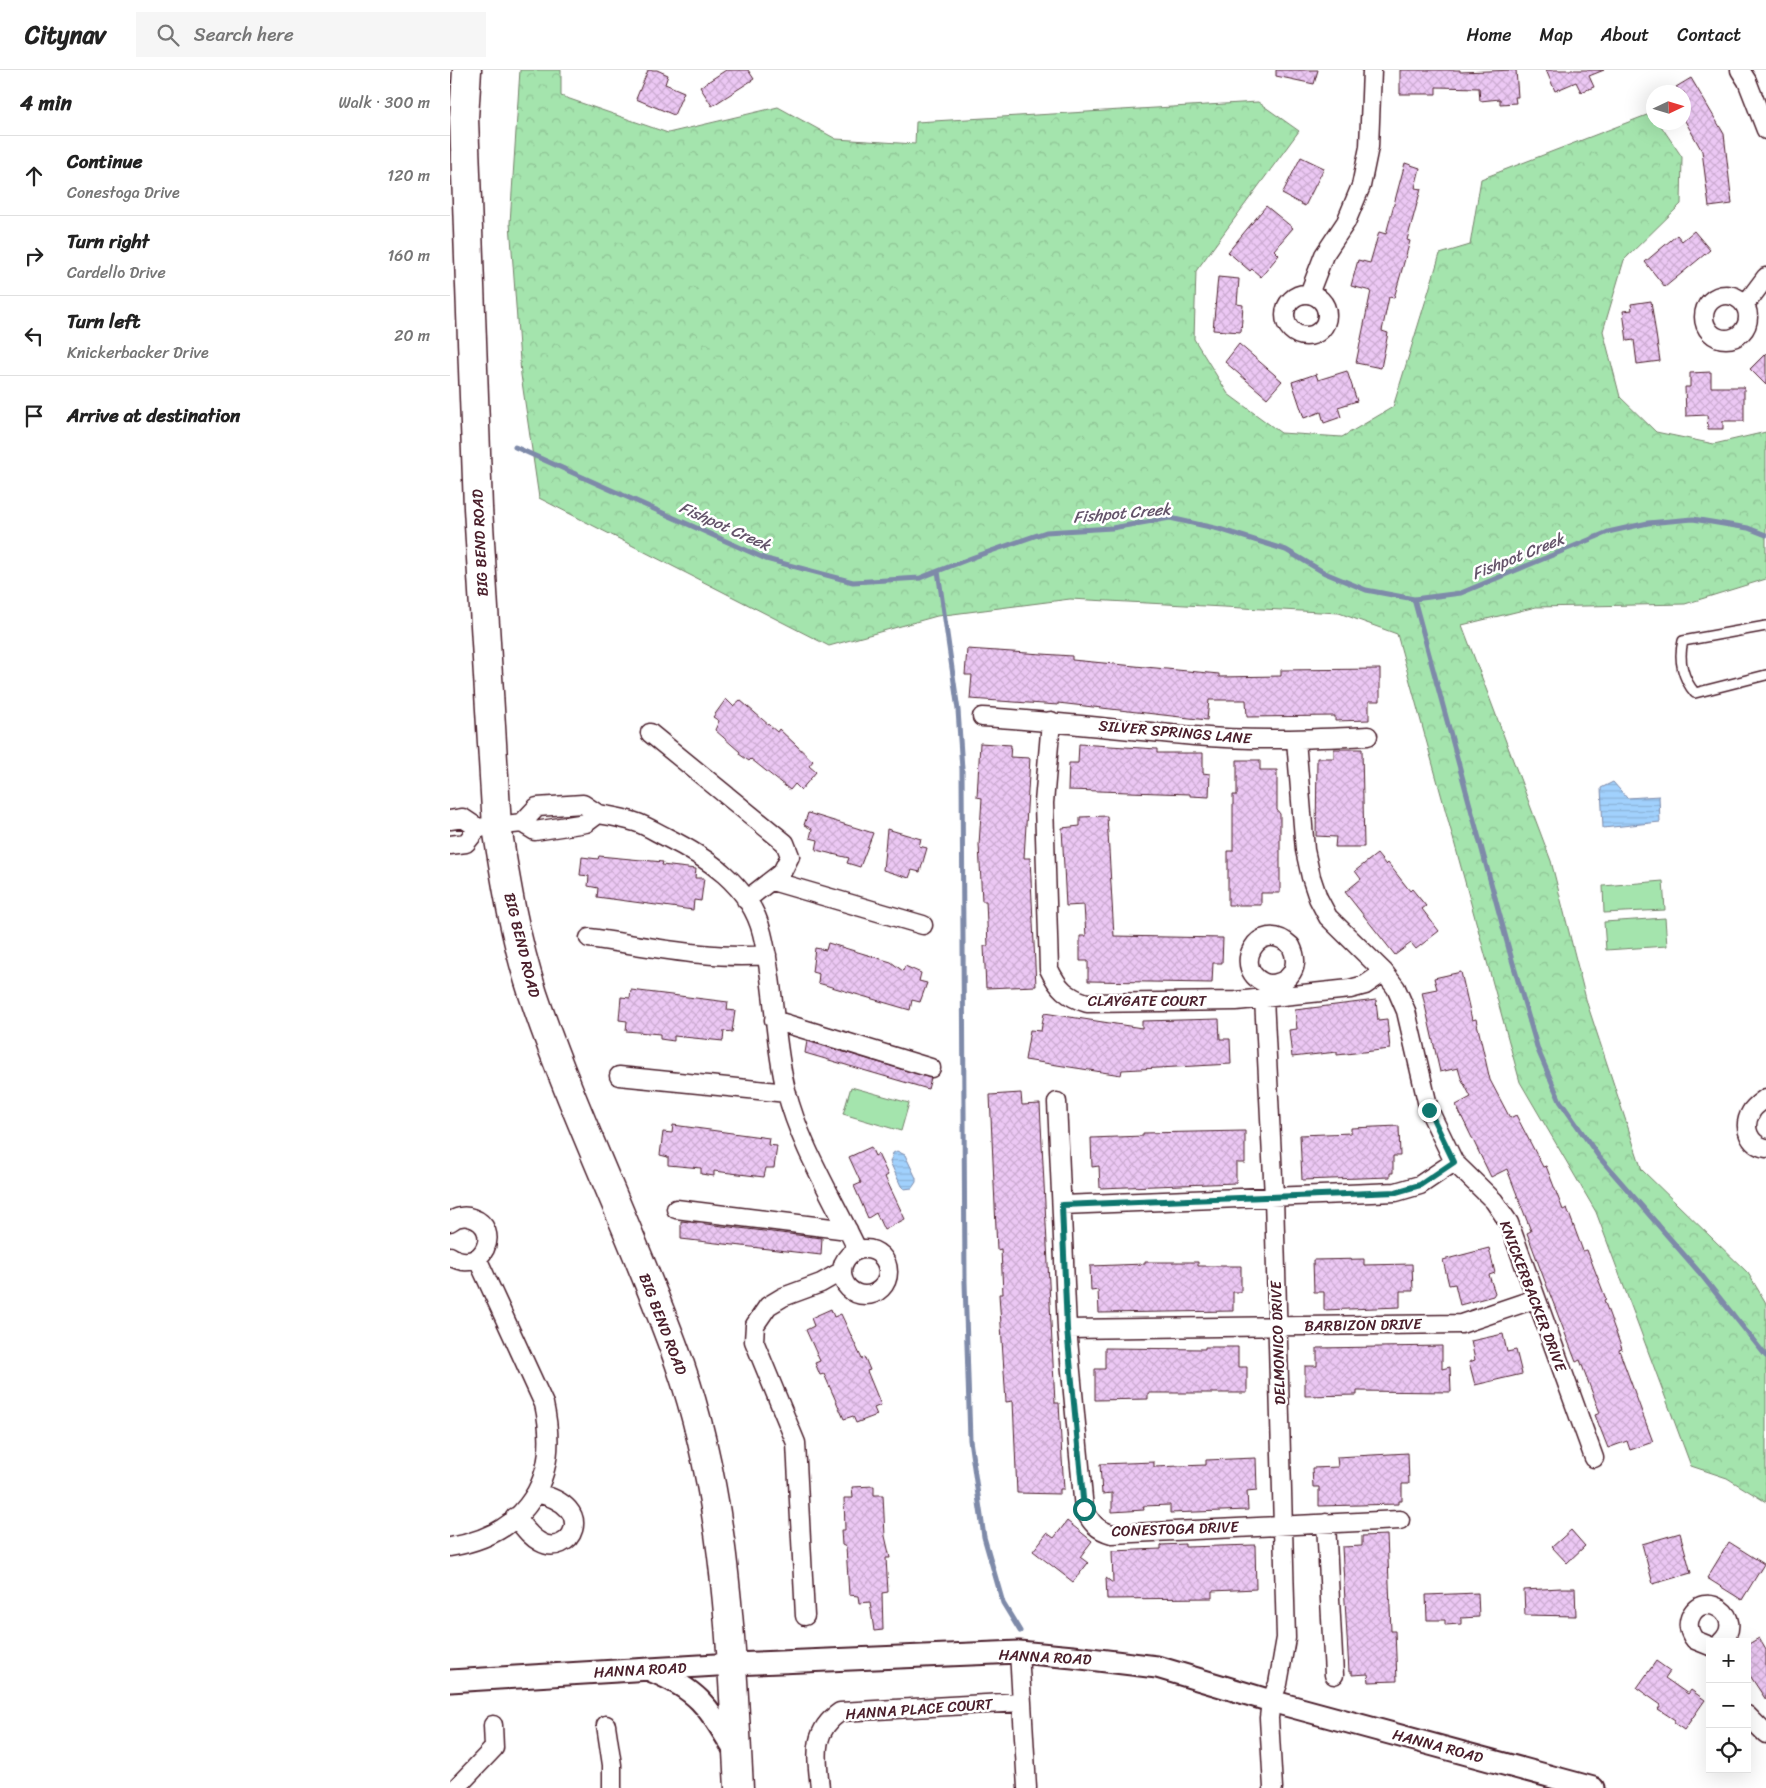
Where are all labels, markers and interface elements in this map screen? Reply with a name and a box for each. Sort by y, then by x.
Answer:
search box [136,12,486,57]
text: Citynav [25,14,106,56]
text: Search here [194,18,294,51]
text: Home [1467,19,1512,51]
text: Map [1540,19,1573,51]
text: About [1601,19,1649,51]
text: Contact [1677,19,1741,51]
icon: search [154,21,182,49]
text: 4 min [20,84,72,122]
north arrow [1646,85,1691,130]
text: Walk · 300 m [339,88,430,117]
text: Continue [67,145,143,178]
text: 120 m [387,161,430,190]
icon: ahead [20,162,48,190]
text: Conestoga Drive [67,178,180,207]
text: Turn right [67,225,149,258]
text: 160 m [387,241,430,270]
icon: right [20,242,48,270]
text: Cardello Drive [67,258,166,287]
text: Turn left [67,305,140,338]
text: 20 m [394,321,430,350]
icon: left [20,322,48,350]
text: Knickerbacker Drive [67,338,209,367]
text: Arrive at destination [67,399,240,432]
icon: arrive [20,402,48,430]
street label: BIG BEND ROAD [464,489,496,597]
water label: Fishpot Creek [675,493,777,560]
water label: Fishpot Creek [1072,494,1173,532]
water label: Fishpot Creek [1467,524,1570,588]
street label: SILVER SPRINGS LANE [1098,712,1254,752]
street label: BIG BEND ROAD [496,890,548,1000]
street label: CLAYGATE COURT [1088,988,1207,1014]
route end [1418,1099,1441,1122]
street label: KNICKERBACKER DRIVE [1492,1217,1574,1377]
street label: BIG BEND ROAD [632,1269,694,1379]
street label: DELMONICO DRIVE [1263,1279,1293,1405]
street label: BARBIZON DRIVE [1304,1311,1423,1339]
route start [1073,1498,1096,1521]
street label: CONESTOGA DRIVE [1111,1514,1241,1544]
map controls [1706,1638,1751,1773]
button: + [1706,1638,1751,1683]
street label: HANNA ROAD [998,1642,1092,1672]
street label: HANNA ROAD [593,1655,687,1685]
button: − [1706,1683,1751,1728]
street label: HANNA PLACE COURT [845,1691,995,1727]
street label: HANNA ROAD [1390,1721,1486,1771]
button: locate [1706,1728,1751,1773]

